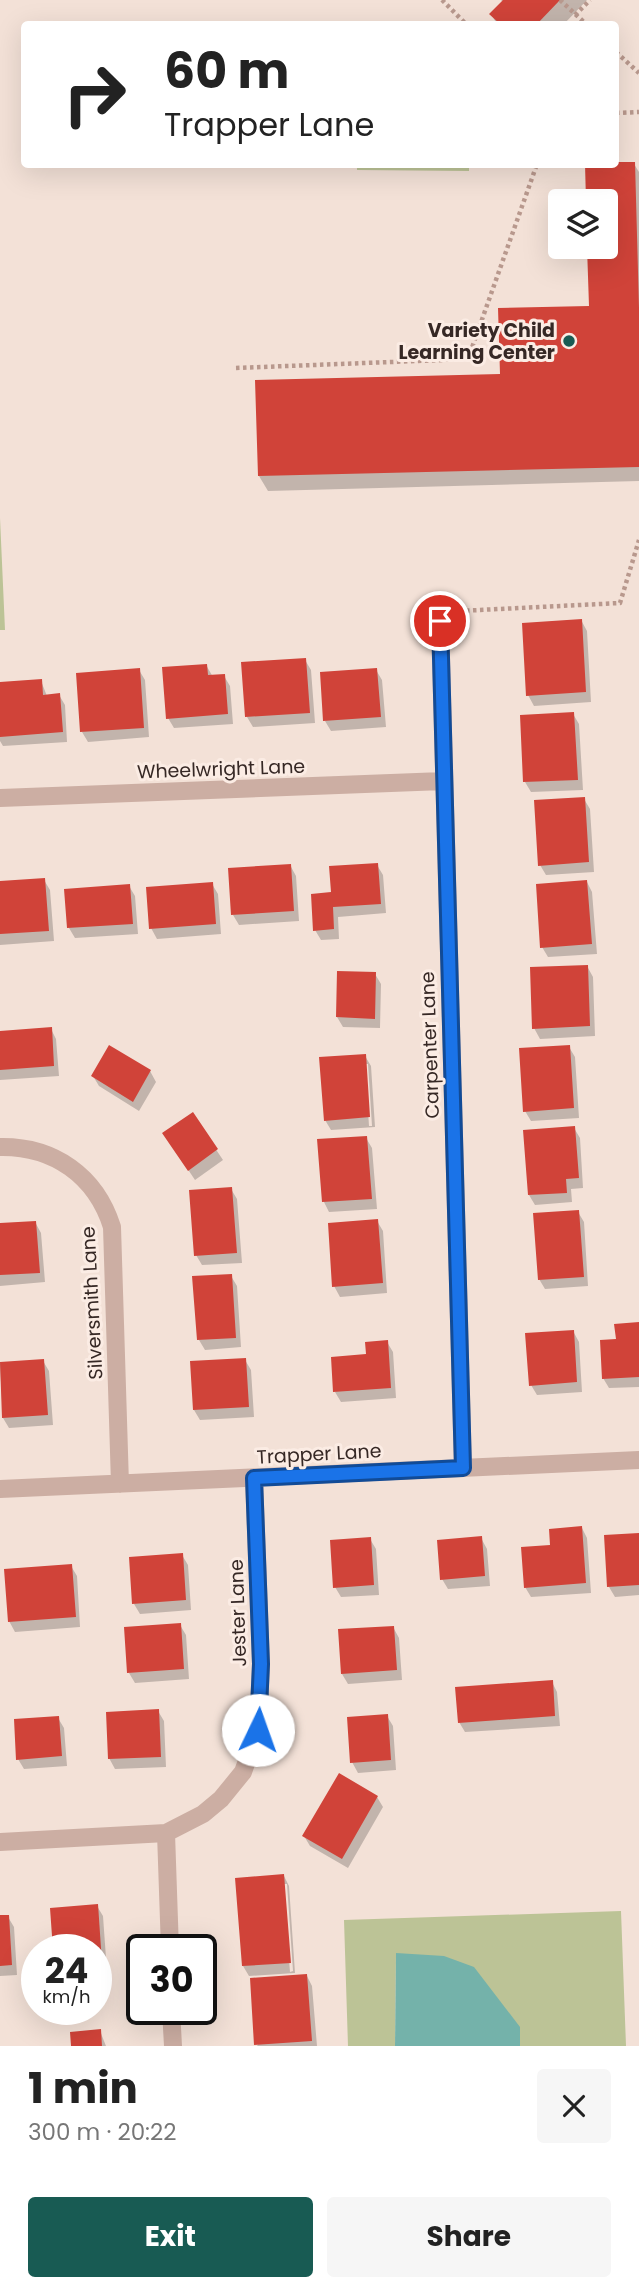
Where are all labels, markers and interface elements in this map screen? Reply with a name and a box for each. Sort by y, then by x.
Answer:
text: 60 m [164,37,289,105]
icon: right [49,49,140,140]
text: Trapper Lane [164,102,374,147]
map controls [548,189,618,259]
button: layers [548,189,618,259]
place label: Variety Child Learning Center [399,317,555,366]
marker: Variety Child Learning Center [561,333,577,349]
pin [410,591,470,651]
icon: arrive [421,602,459,640]
street label: Wheelwright Lane [136,753,306,785]
street label: Carpenter Lane [414,971,446,1119]
street label: Silversmith Lane [75,1226,109,1380]
street label: Trapper Lane [256,1437,382,1471]
street label: Jester Lane [223,1559,253,1667]
position arrow [221,1693,295,1767]
speed limit sign: 30 [126,1934,217,2025]
text: 24 [45,1946,88,1995]
text: km/h [43,1984,90,2009]
text: 1 min [28,2059,138,2118]
button: close [537,2069,611,2143]
text: 300 m · 20:22 [28,2116,176,2148]
button: Exit [28,2197,313,2277]
button: Share [327,2197,611,2277]

